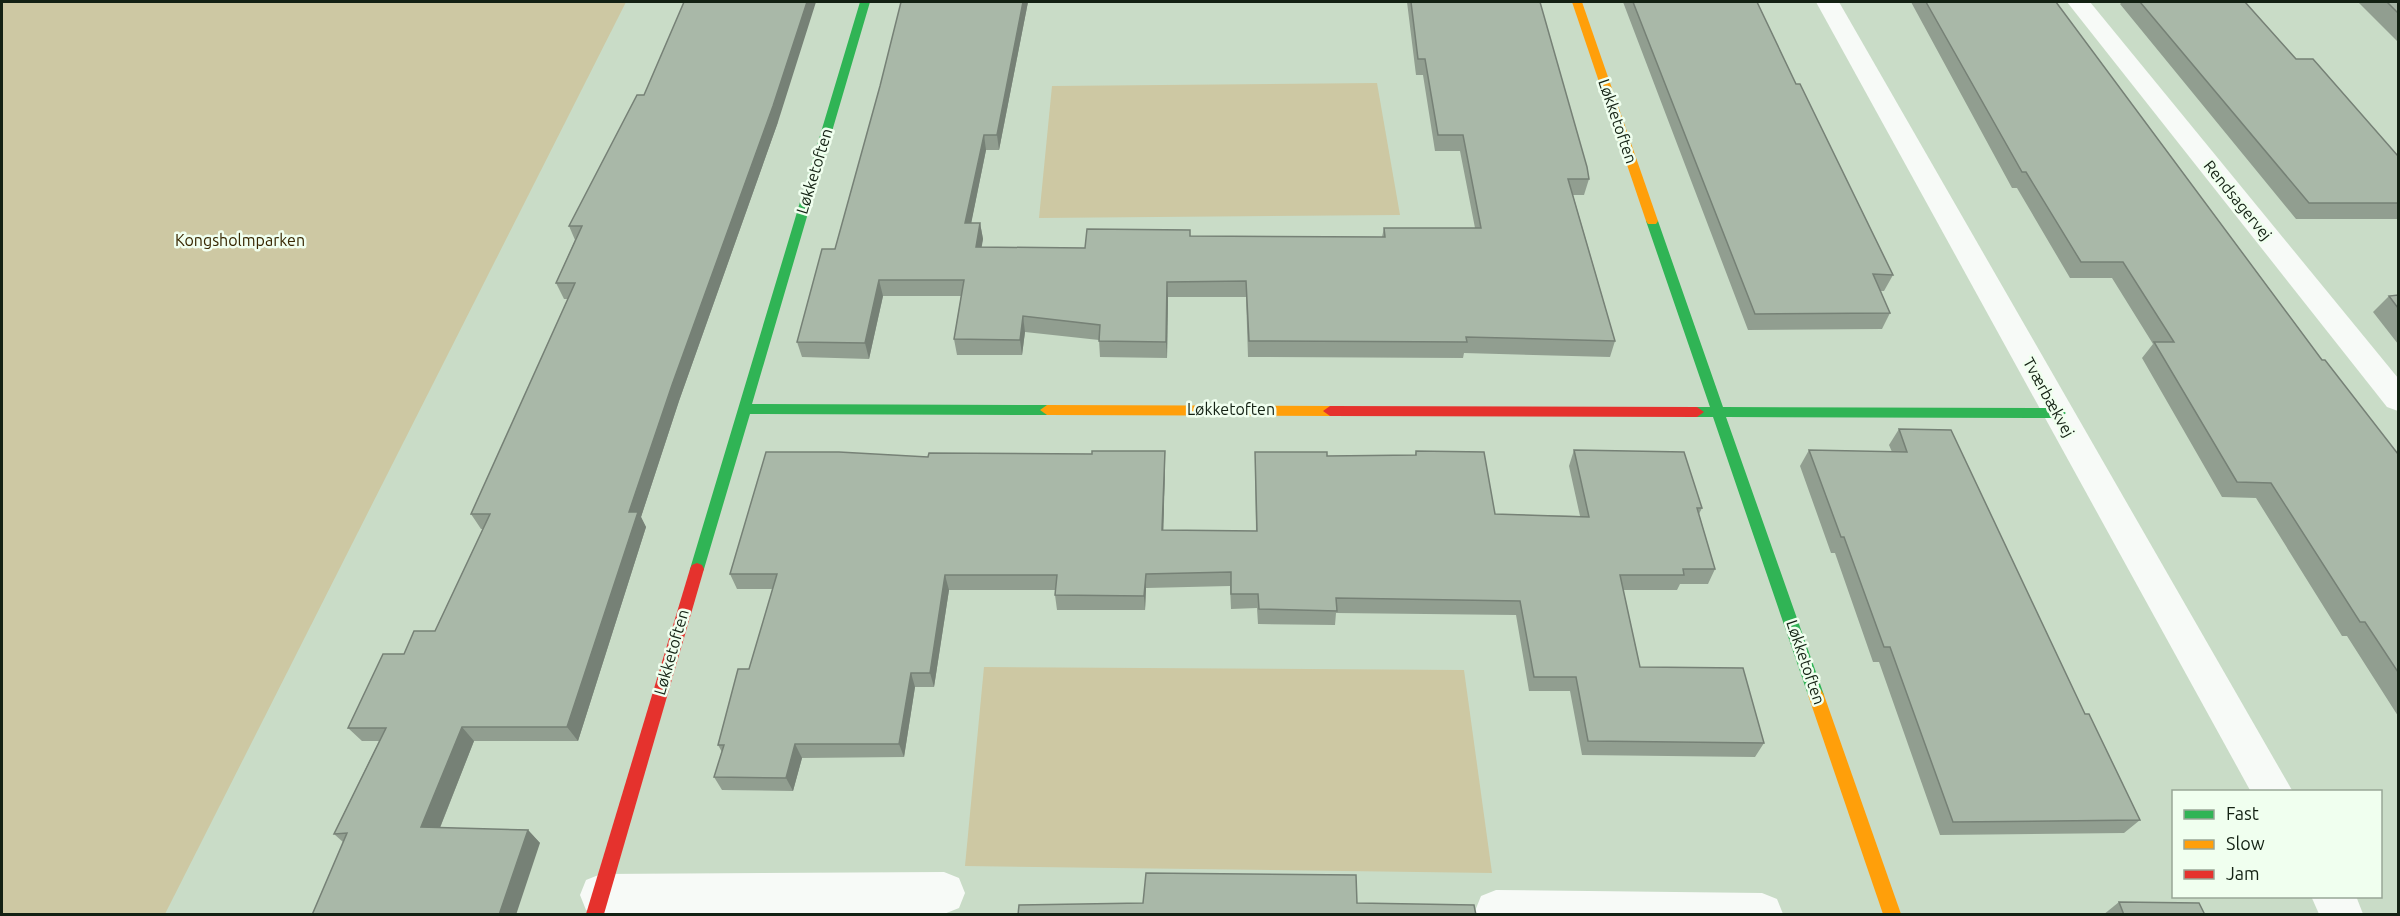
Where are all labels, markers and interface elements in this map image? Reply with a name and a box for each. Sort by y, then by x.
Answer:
street label: Løkketoften [1595,76,1641,166]
street label: Løkketoften [793,126,835,216]
street label: Rendsagervej [2200,156,2276,244]
park label: Kongsholmparken [175,231,305,249]
street label: Tværbækvej [2020,354,2078,440]
street label: Løkketoften [1187,400,1275,418]
street label: Løkketoften [650,607,692,697]
street label: Løkketoften [1783,617,1829,707]
legend [2172,790,2382,898]
text: Fast [2226,803,2259,823]
text: Slow [2226,833,2265,853]
text: Jam [2226,863,2260,883]

